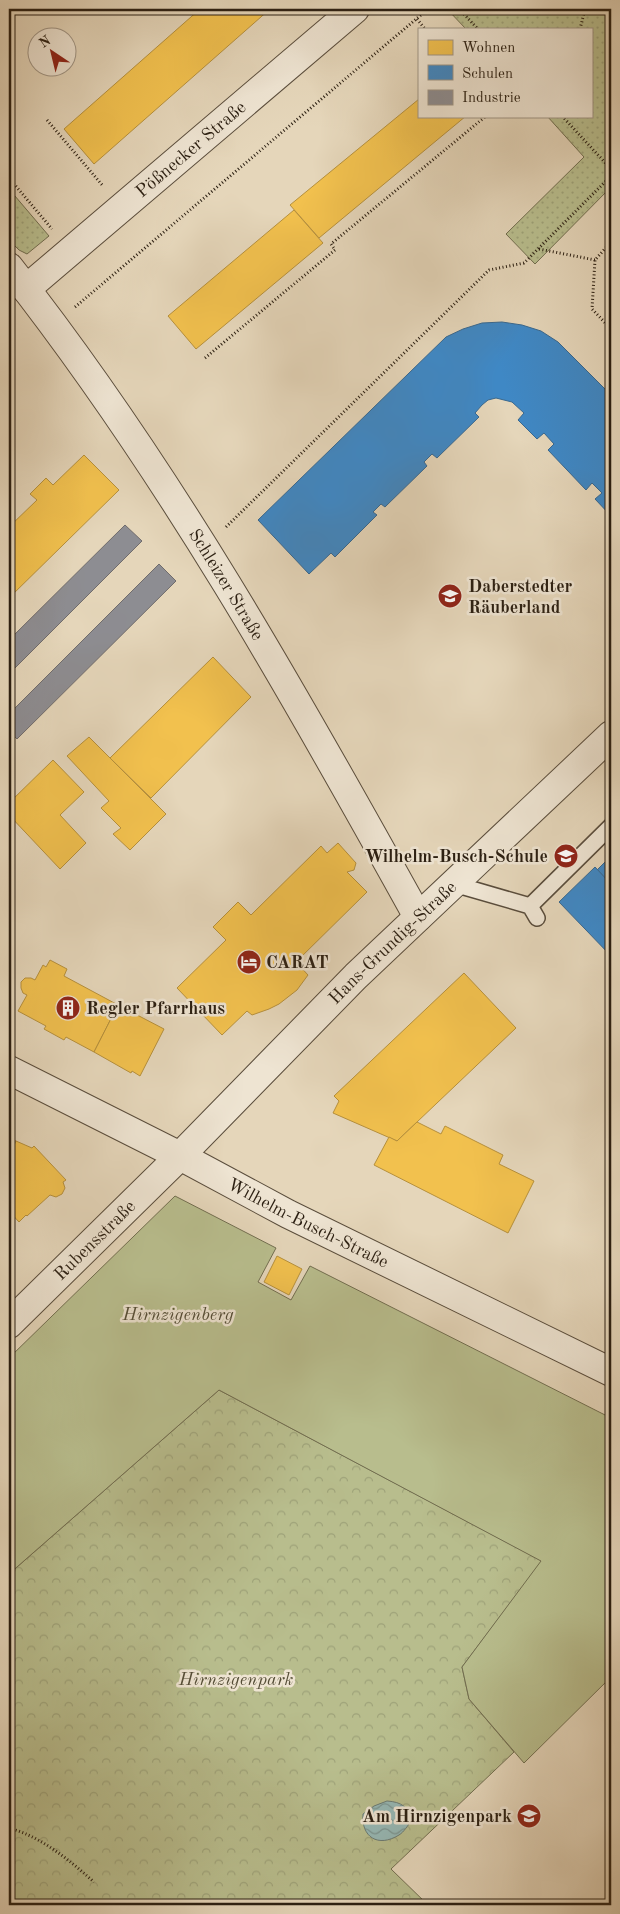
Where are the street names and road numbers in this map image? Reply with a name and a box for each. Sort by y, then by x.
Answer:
street label: Pößnecker Straße [133,98,250,201]
street label: Schleizer Straße [185,526,267,644]
street label: Hans-Grundig-Straße [326,878,460,1008]
street label: Wilhelm-Busch-Straße [224,1175,391,1272]
street label: Rubensstraße [51,1197,139,1284]

